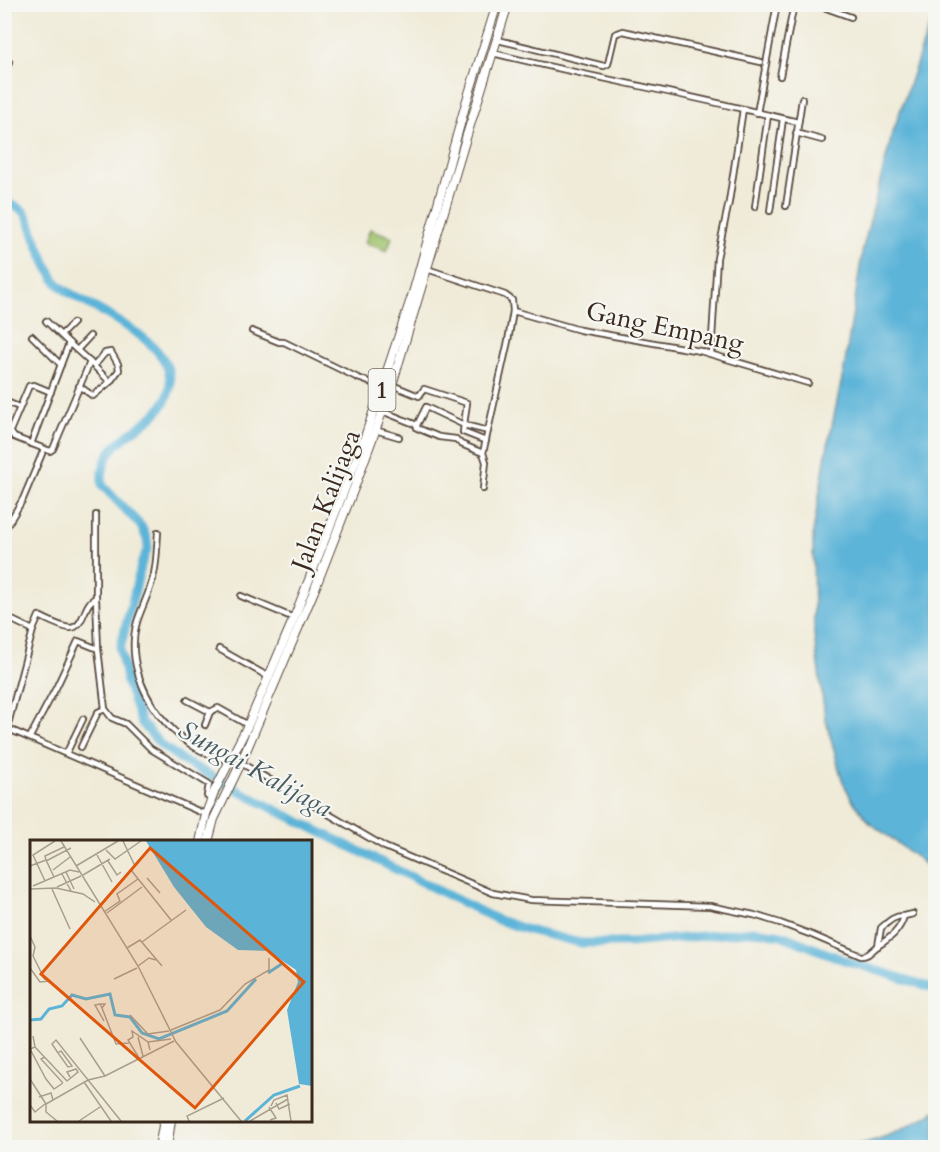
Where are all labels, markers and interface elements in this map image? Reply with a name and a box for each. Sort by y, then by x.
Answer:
street label: Gang Empang [583,293,748,361]
road number: 1 [368,369,395,411]
street label: Jalan Kalijaga [282,424,369,579]
water label: Sungai Kalijaga [172,712,338,826]
inset map [30,840,312,1122]

